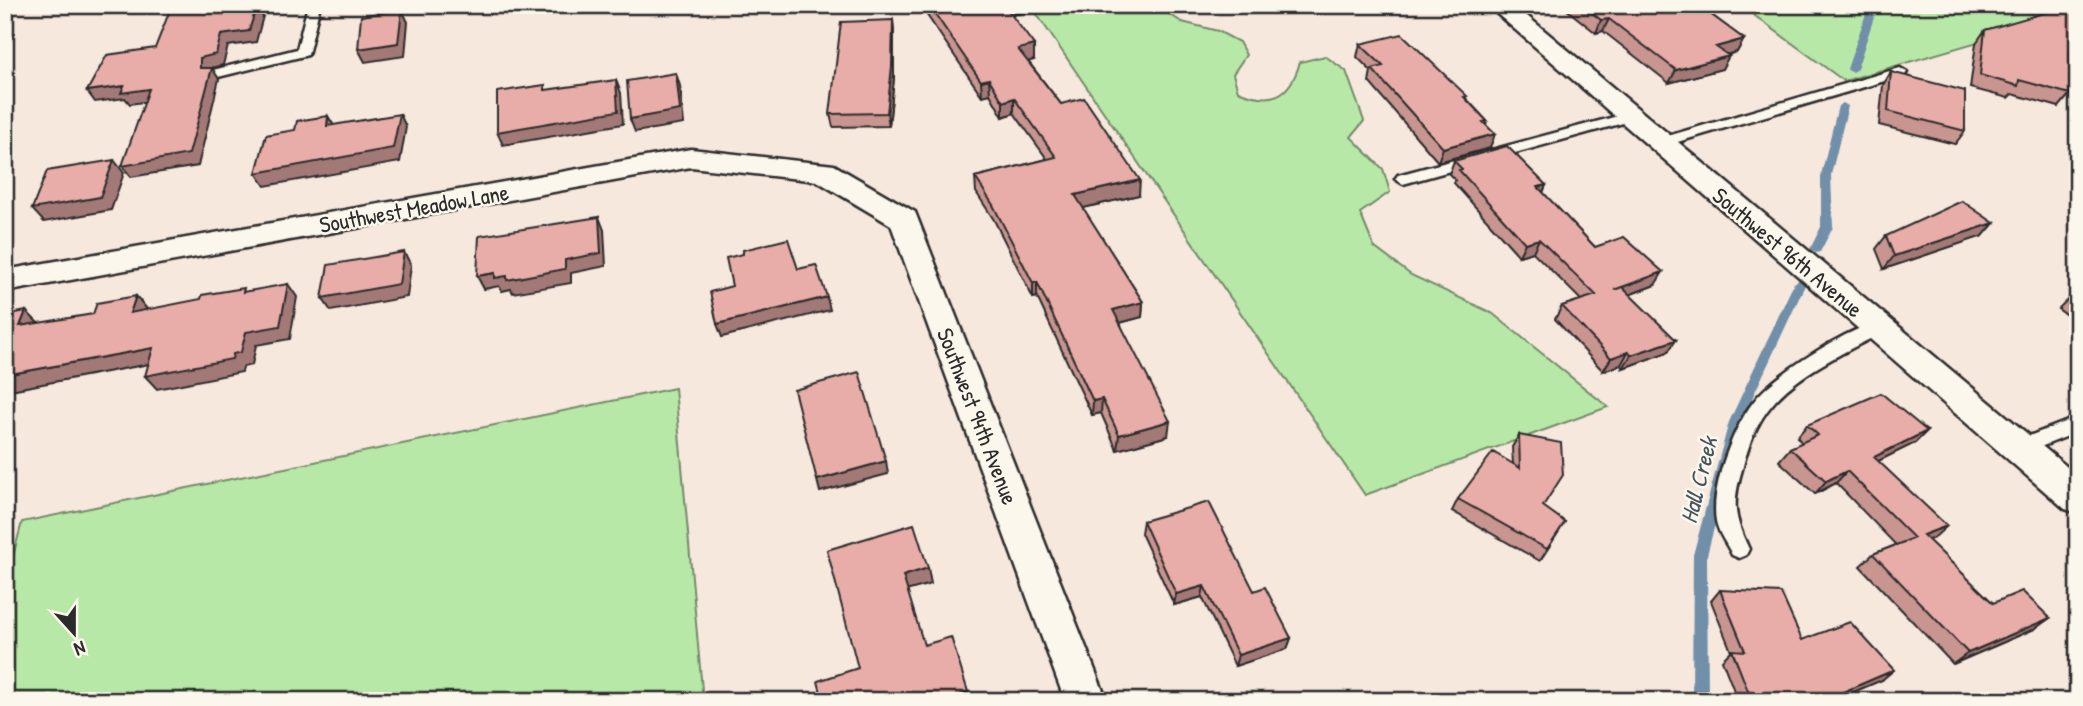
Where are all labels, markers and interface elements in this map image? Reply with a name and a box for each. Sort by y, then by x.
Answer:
street label: Southwest Meadow Lane [317,176,511,240]
street label: Southwest 96th Avenue [1706,180,1870,324]
street label: Southwest 94th Avenue [930,323,1026,509]
water label: Hall Creek [1672,431,1725,527]
north arrow [38,598,108,668]
text: N [71,635,89,663]

